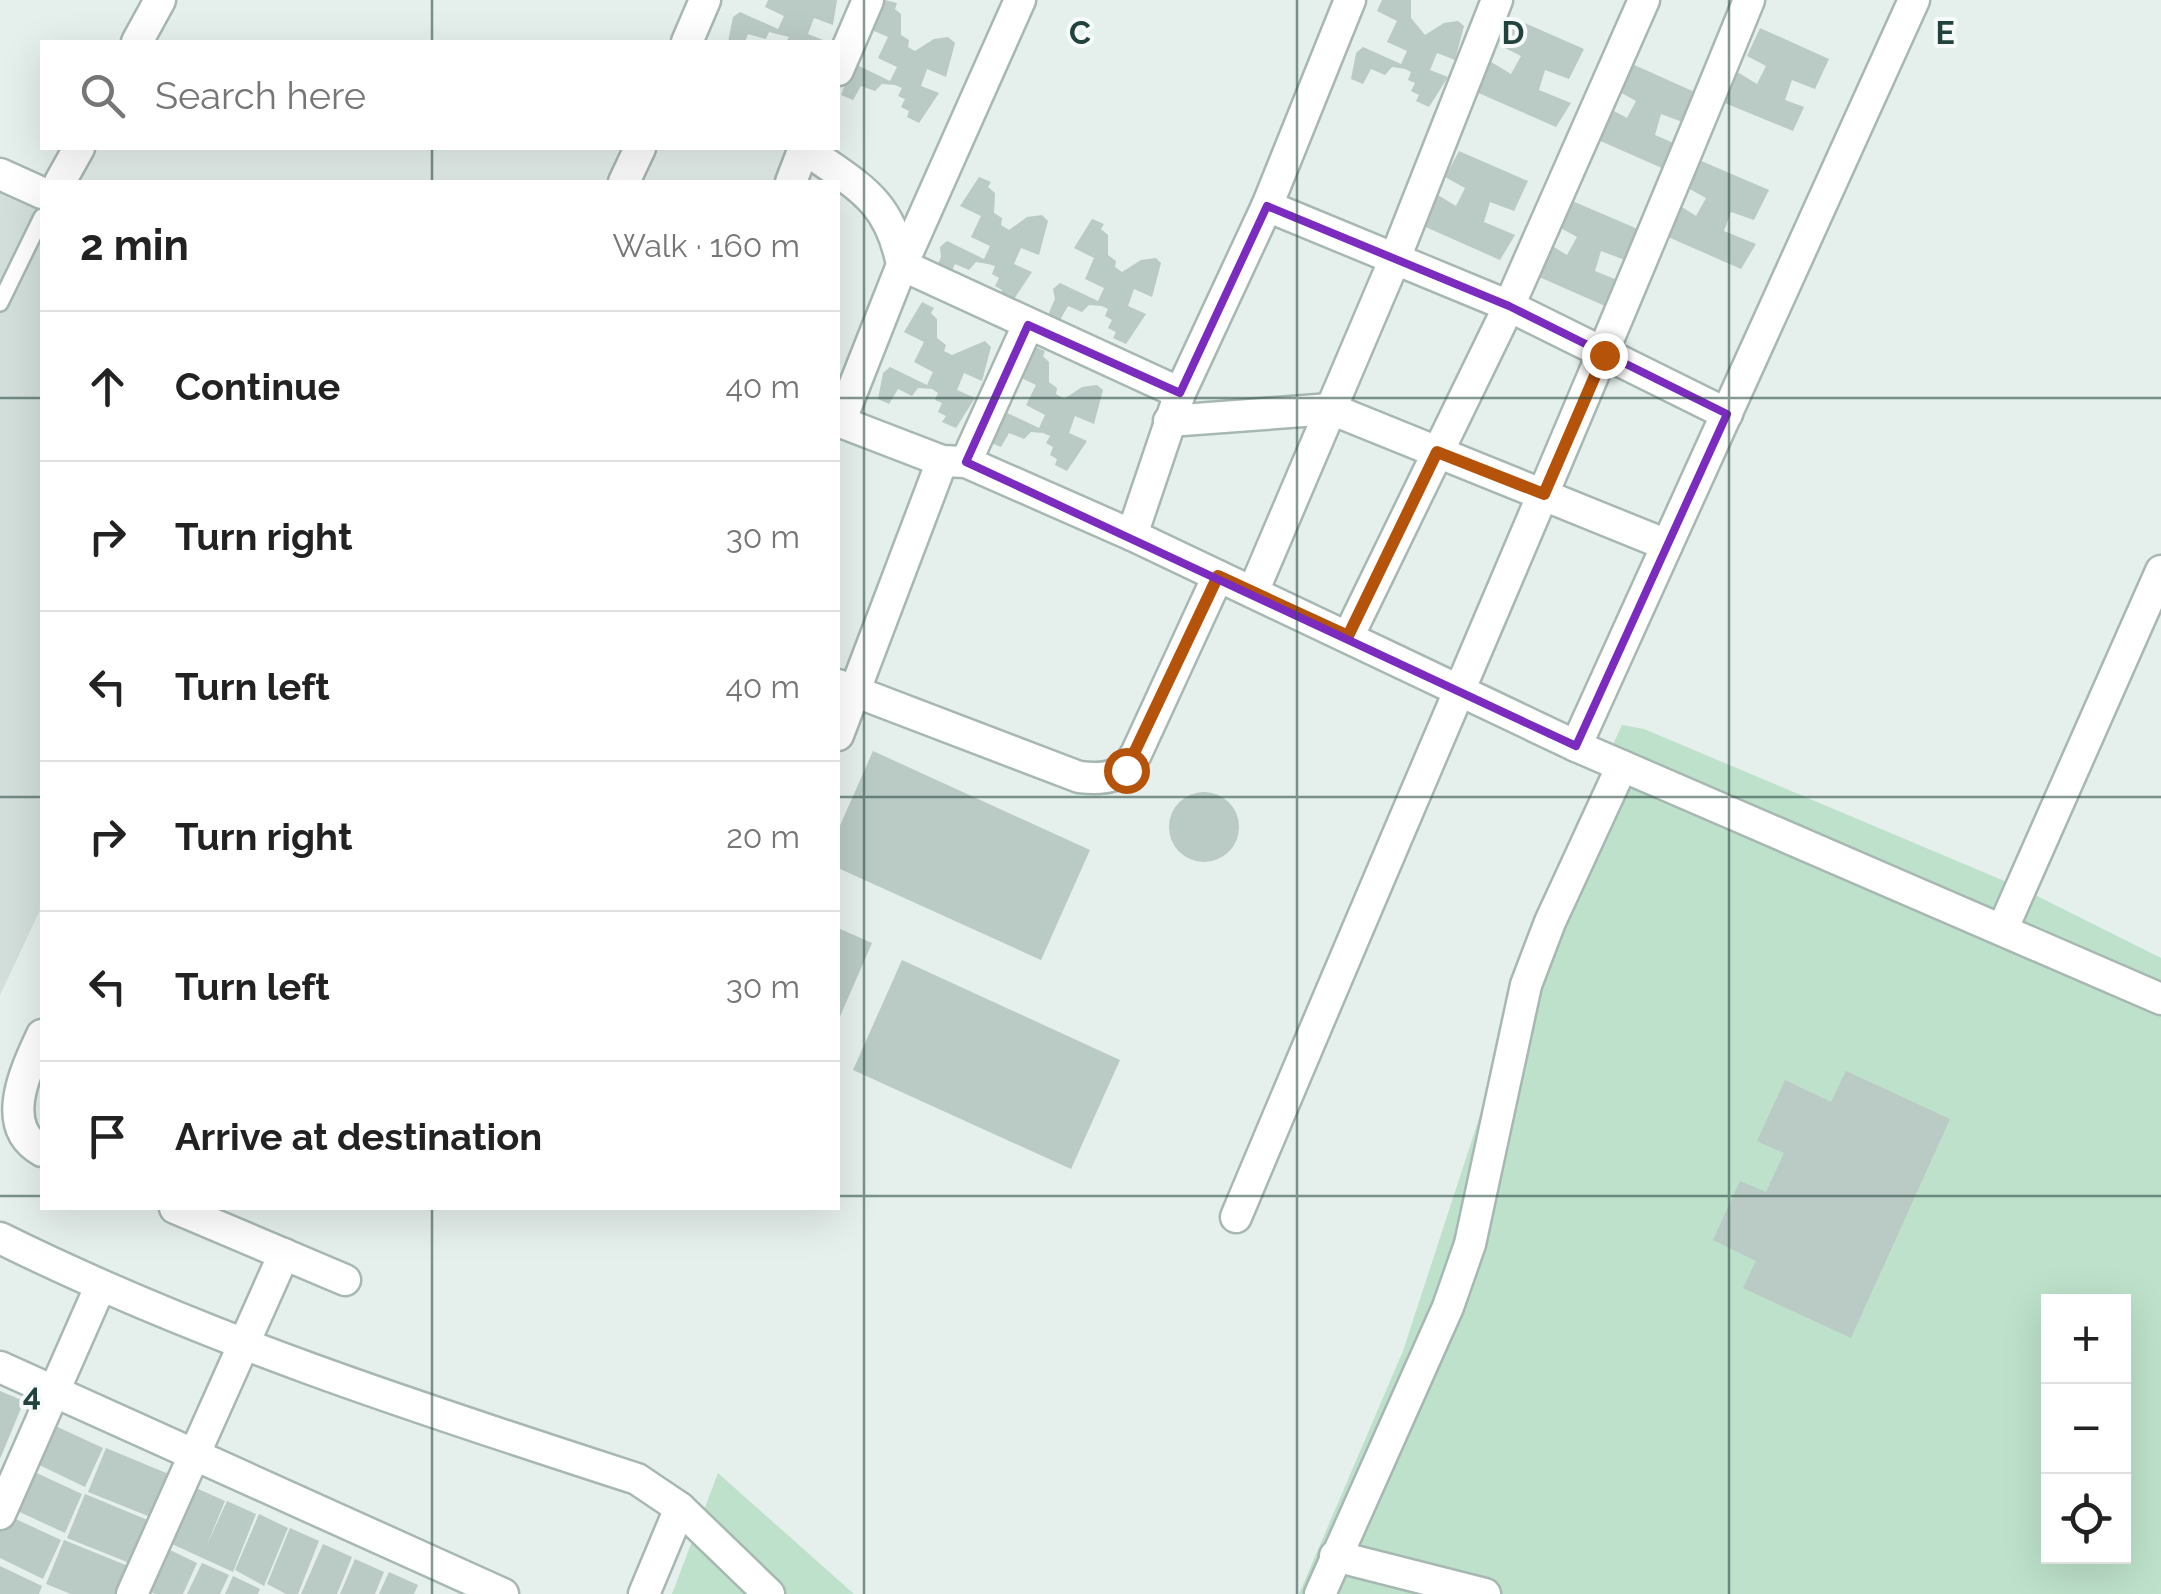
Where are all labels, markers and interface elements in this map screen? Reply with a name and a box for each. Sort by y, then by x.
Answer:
text: C [1069,14,1091,51]
text: D [1502,14,1524,51]
text: E [1935,14,1955,51]
search box [40,40,840,150]
icon: search [75,68,130,123]
text: Search here [155,73,366,118]
text: 2 min [80,221,189,270]
text: Walk · 160 m [613,227,800,264]
route end [1582,333,1628,379]
icon: ahead [80,359,135,414]
text: Continue [175,364,340,409]
text: 40 m [725,368,800,405]
icon: right [80,509,135,564]
text: Turn right [175,514,352,559]
text: 30 m [726,518,800,555]
icon: left [80,659,135,714]
text: Turn left [175,664,330,709]
text: 40 m [725,668,800,705]
route start [1104,748,1150,794]
icon: right [80,809,135,864]
text: Turn right [175,814,352,859]
text: 20 m [726,818,800,855]
icon: left [80,959,135,1014]
text: Turn left [175,964,330,1009]
text: 30 m [726,968,800,1005]
icon: arrive [80,1109,135,1164]
text: Arrive at destination [175,1114,542,1159]
map controls [2041,1294,2131,1564]
button: + [2041,1294,2131,1384]
text: 4 [23,1376,41,1413]
button: − [2041,1384,2131,1474]
button: locate [2041,1474,2131,1564]

